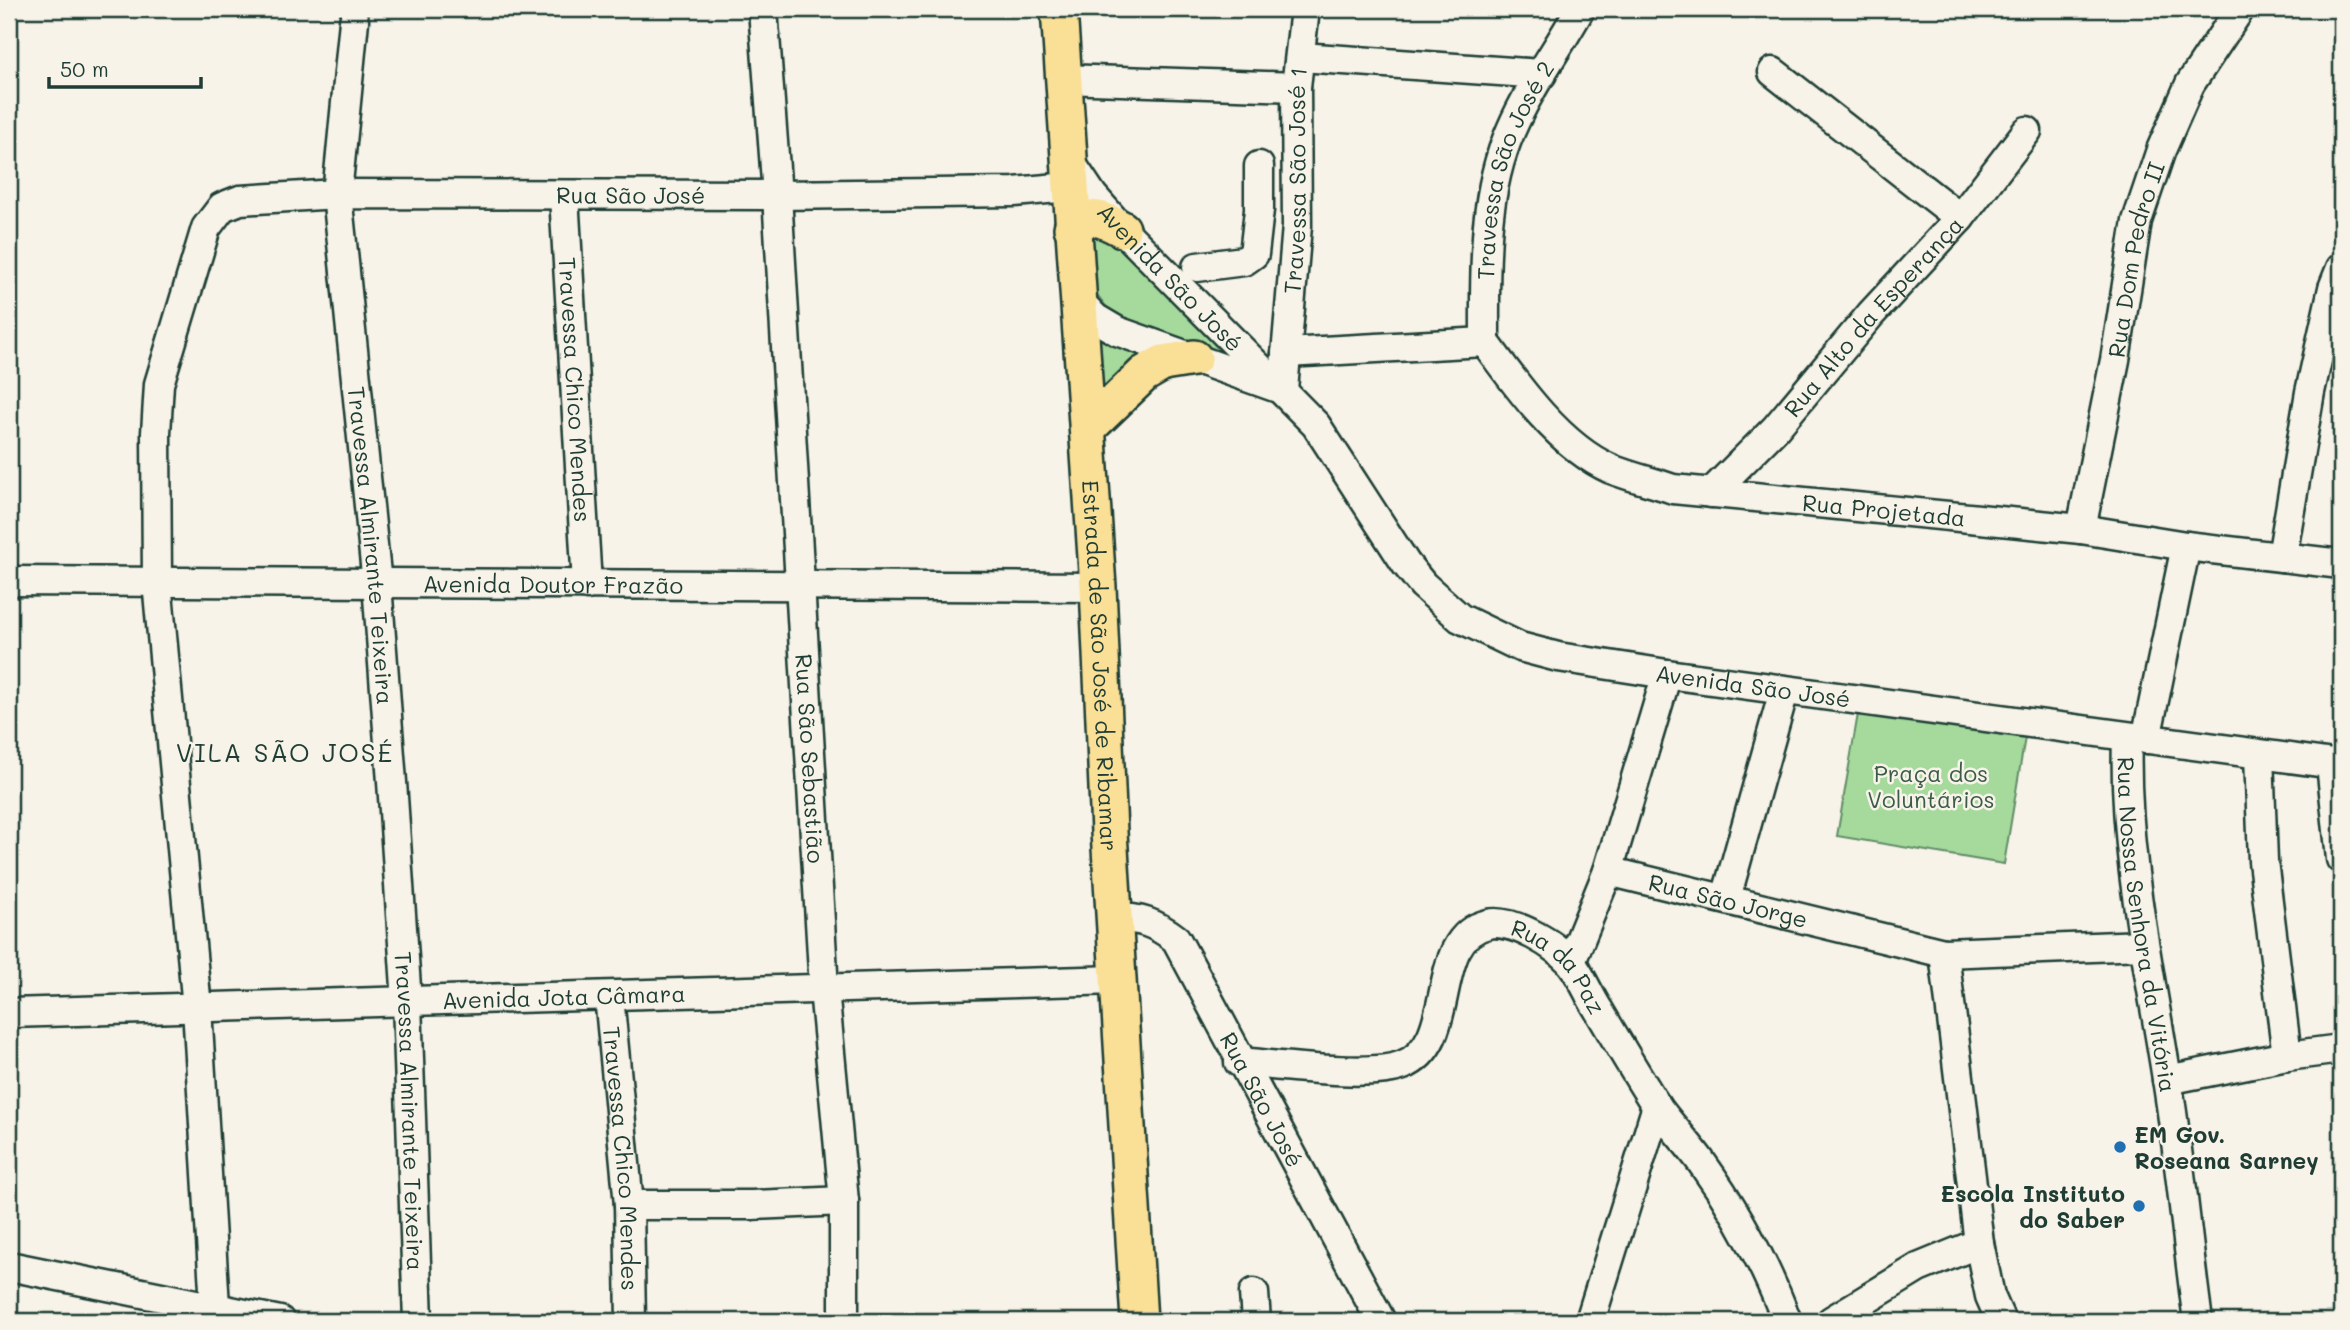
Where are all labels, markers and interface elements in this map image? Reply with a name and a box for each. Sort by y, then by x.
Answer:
scale bar [49,46,201,90]
text: 50 m [60,55,109,82]
street label: Travessa São José 2 [1470,55,1560,280]
street label: Travessa São José 1 [1276,66,1313,295]
street label: Rua Dom Pedro II [2101,158,2171,360]
street label: Rua São José [556,179,705,210]
street label: Avenida São José [1091,197,1250,358]
street label: Rua Alto da Esperança [1777,210,1969,423]
street label: Travessa Chico Mendes [553,256,598,523]
street label: Travessa Almirante Teixeira [342,385,401,706]
street label: Estrada de São José de Ribamar [1076,479,1125,852]
street label: Rua Projetada [1801,487,1967,533]
street label: Avenida Doutor Frazão [423,568,683,600]
street label: Rua São Sebastião [789,653,832,864]
street label: Avenida São José [1654,657,1852,714]
district label: VILA SÃO JOSÉ [176,735,394,769]
street label: Rua Nossa Senhora da Vitória [2112,757,2184,1094]
park label: Praça dos Voluntários [1867,758,1995,814]
street label: Rua São Jorge [1646,866,1811,934]
street label: Rua da Paz [1507,912,1612,1020]
street label: Travessa Almirante Teixeira [389,950,431,1271]
street label: Avenida Jota Câmara [442,978,686,1015]
street label: Travessa Chico Mendes [597,1025,645,1291]
street label: Rua São José [1214,1027,1311,1172]
place label: EM Gov. Roseana Sarney [2134,1119,2319,1175]
marker: EM Gov. Roseana Sarney [2112,1139,2128,1155]
place label: Escola Instituto do Saber [1940,1178,2125,1234]
marker: Escola Instituto do Saber [2131,1198,2147,1214]

